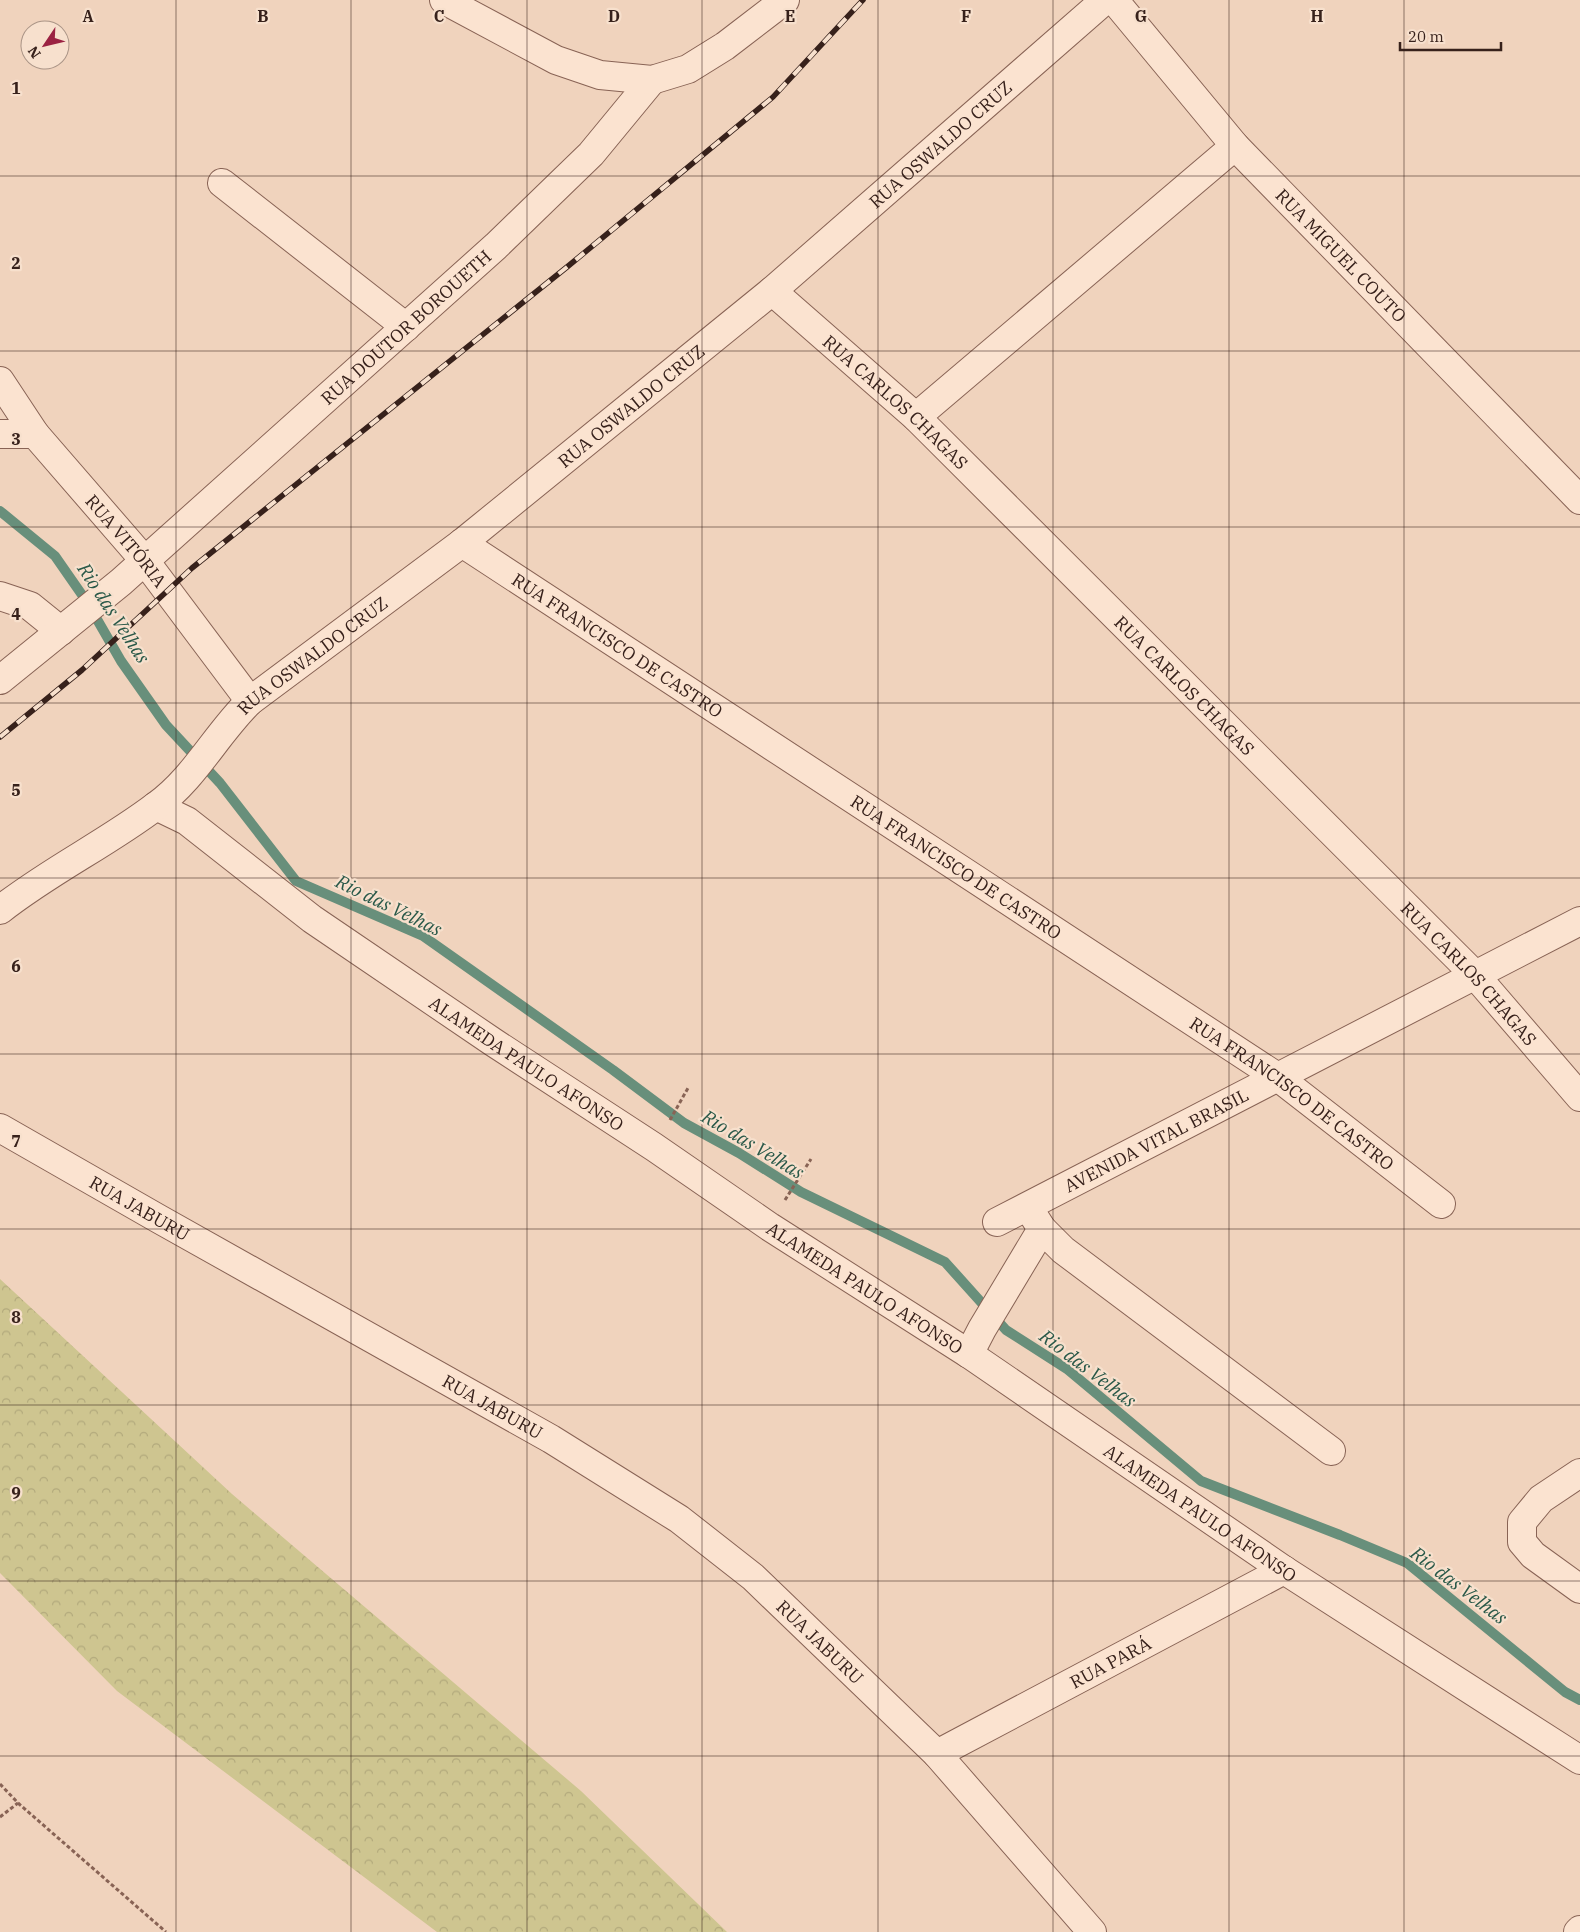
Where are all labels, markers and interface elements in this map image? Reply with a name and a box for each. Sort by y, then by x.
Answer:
text: A [82,6,94,26]
text: B [257,6,269,26]
text: C [434,6,444,26]
text: D [608,6,620,26]
text: E [785,6,795,26]
text: F [961,6,971,26]
text: G [1135,6,1147,26]
text: H [1311,6,1324,26]
north arrow [20,20,70,70]
scale bar [1400,20,1501,52]
text: 20 m [1408,27,1444,46]
text: N [24,43,45,62]
street label: RUA OSWALDO CRUZ [864,75,1016,213]
text: 1 [11,78,21,98]
street label: RUA MIGUEL COUTO [1271,183,1412,327]
street label: RUA DOUTOR BOROUETH [316,244,496,409]
text: 2 [11,253,21,273]
street label: RUA CARLOS CHAGAS [818,330,973,474]
street label: RUA OSWALDO CRUZ [553,339,709,472]
text: 3 [11,429,21,449]
street label: RUA VITÓRIA [81,489,172,592]
water label: Rio das Velhas [72,557,155,668]
street label: RUA FRANCISCO DE CASTRO [508,568,727,722]
street label: RUA OSWALDO CRUZ [232,591,392,719]
text: 4 [11,604,21,624]
street label: RUA CARLOS CHAGAS [1110,610,1260,760]
text: 5 [11,780,21,800]
street label: RUA FRANCISCO DE CASTRO [847,789,1066,944]
water label: Rio das Velhas [331,869,446,941]
street label: RUA CARLOS CHAGAS [1396,897,1542,1050]
text: 6 [11,956,21,976]
street label: ALAMEDA PAULO AFONSO [425,991,628,1136]
street label: RUA FRANCISCO DE CASTRO [1185,1011,1399,1175]
street label: AVENIDA VITAL BRASIL [1060,1083,1252,1197]
water label: Rio das Velhas [697,1104,808,1184]
text: 7 [11,1131,21,1151]
street label: RUA JABURU [86,1170,194,1246]
street label: ALAMEDA PAULO AFONSO [763,1217,968,1359]
text: 8 [11,1307,21,1327]
water label: Rio das Velhas [1034,1323,1141,1412]
street label: RUA JABURU [438,1369,547,1444]
street label: ALAMEDA PAULO AFONSO [1100,1439,1301,1587]
text: 9 [11,1483,21,1503]
water label: Rio das Velhas [1405,1540,1512,1629]
street label: RUA JABURU [772,1595,869,1689]
street label: RUA PARÁ [1066,1631,1155,1693]

